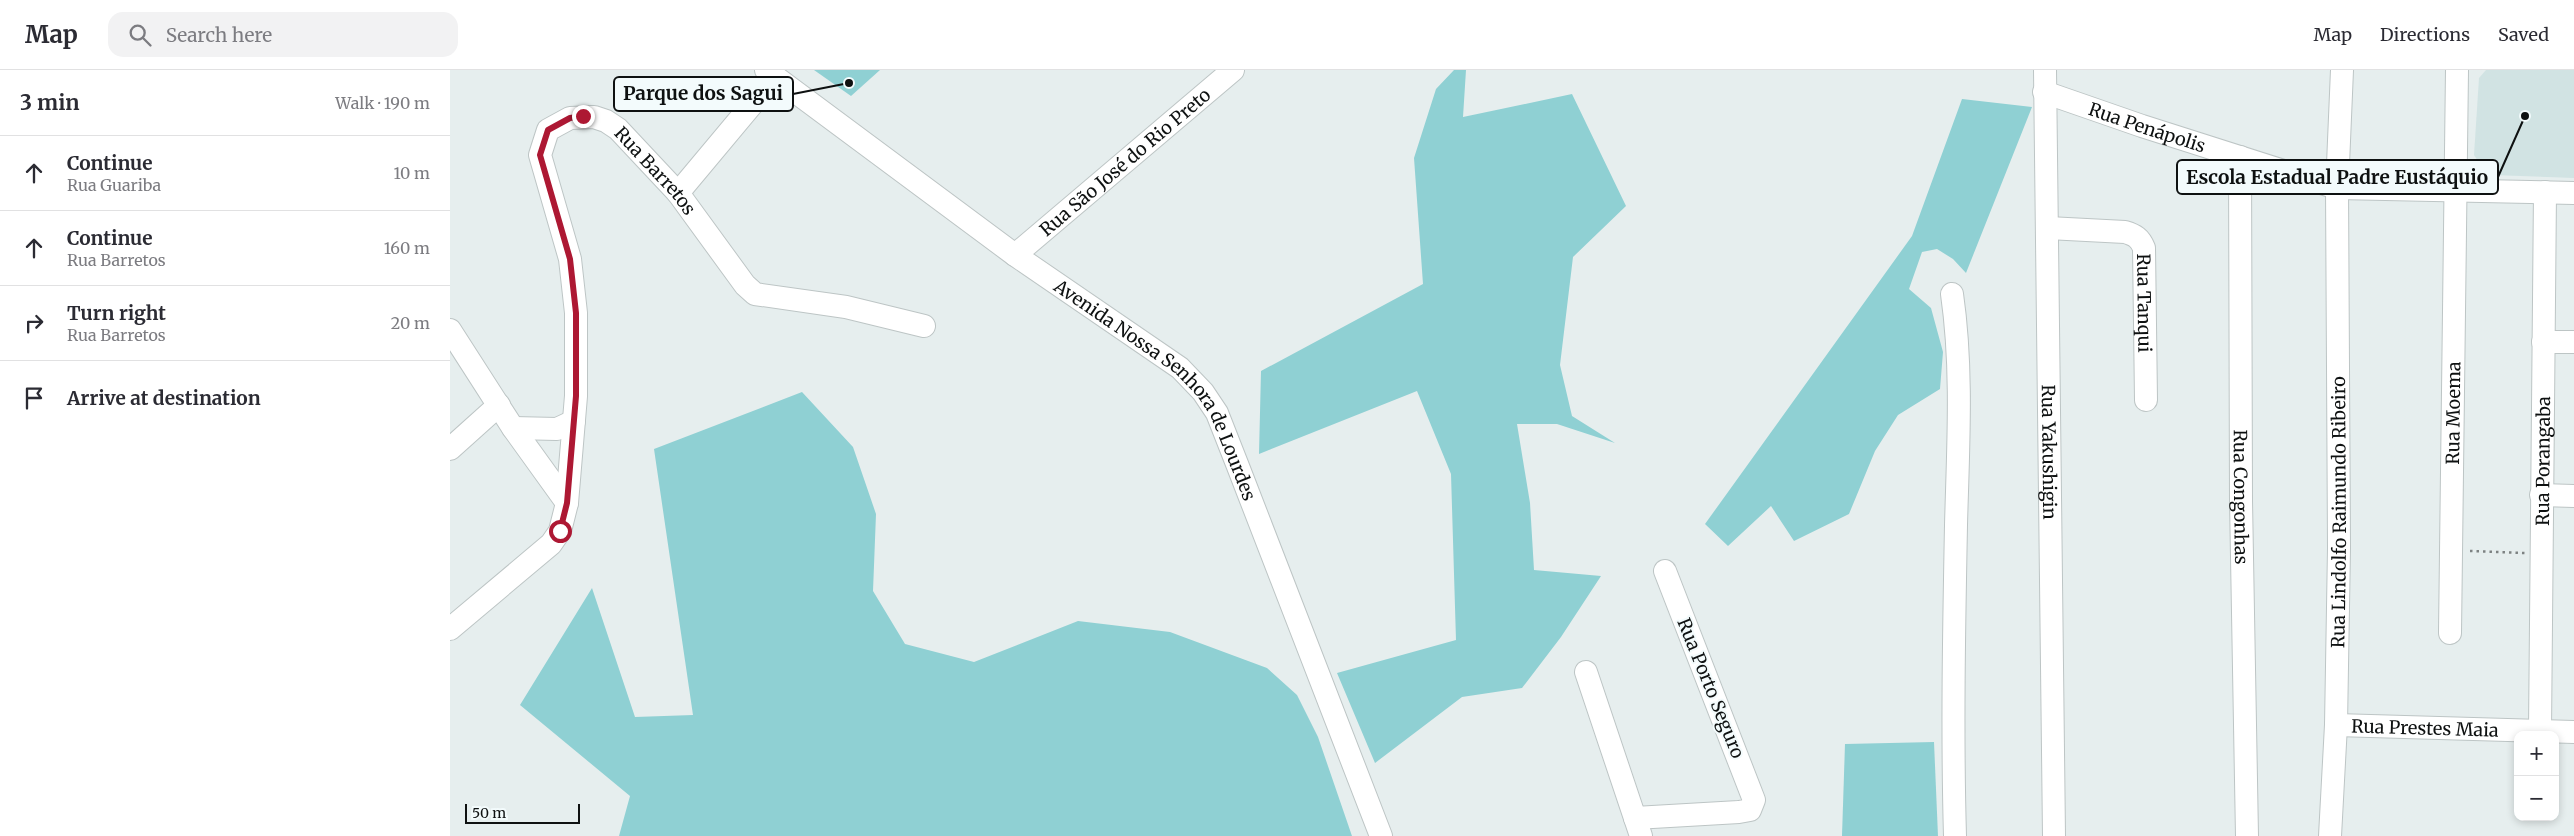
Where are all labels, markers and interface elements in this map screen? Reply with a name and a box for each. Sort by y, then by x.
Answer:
search box [108,12,458,57]
text: Map [25,19,78,50]
icon: search [126,21,154,49]
text: Search here [166,23,272,47]
text: Map [2314,23,2352,46]
text: Directions [2380,23,2470,46]
text: Saved [2498,23,2549,46]
callout: Parque dos Sagui [614,77,793,111]
text: Parque dos Sagui [623,81,783,105]
street label: Rua São José do Rio Preto [1035,83,1215,241]
text: 3 min [20,89,79,116]
text: Walk · 190 m [335,93,430,113]
street label: Rua Penápolis [2086,97,2209,157]
route end [572,105,595,128]
street label: Rua Barretos [610,121,701,219]
text: Continue [67,151,153,175]
icon: ahead [20,159,48,187]
callout: Escola Estadual Padre Eustáquio [2177,160,2498,194]
text: 10 m [393,163,430,183]
text: Escola Estadual Padre Eustáquio [2186,165,2488,189]
text: Rua Guariba [67,175,161,195]
text: Continue [67,226,153,250]
icon: ahead [20,234,48,262]
text: 160 m [384,238,430,258]
text: Rua Barretos [67,250,166,270]
street label: Rua Tanqui [2133,253,2157,353]
street label: Avenida Nossa Senhora de Lourdes [1049,273,1262,504]
text: Turn right [67,301,166,325]
icon: right [20,309,48,337]
text: 20 m [391,313,430,333]
text: Rua Barretos [67,325,166,345]
street label: Rua Moema [2441,361,2465,465]
street label: Rua Lindolfo Raimundo Ribeiro [2326,376,2351,648]
icon: arrive [20,384,48,412]
street label: Rua Yakushigin [2037,384,2062,520]
text: Arrive at destination [67,386,261,410]
street label: Rua Porangaba [2530,396,2555,526]
street label: Rua Congonhas [2229,430,2254,565]
route start [549,520,572,543]
street label: Rua Porto Seguro [1672,614,1750,762]
street label: Rua Prestes Maia [2351,714,2499,741]
map controls [2514,731,2559,821]
button: + [2514,731,2559,776]
button: − [2514,776,2559,821]
scale bar [465,801,580,824]
text: 50 m [472,804,506,822]

